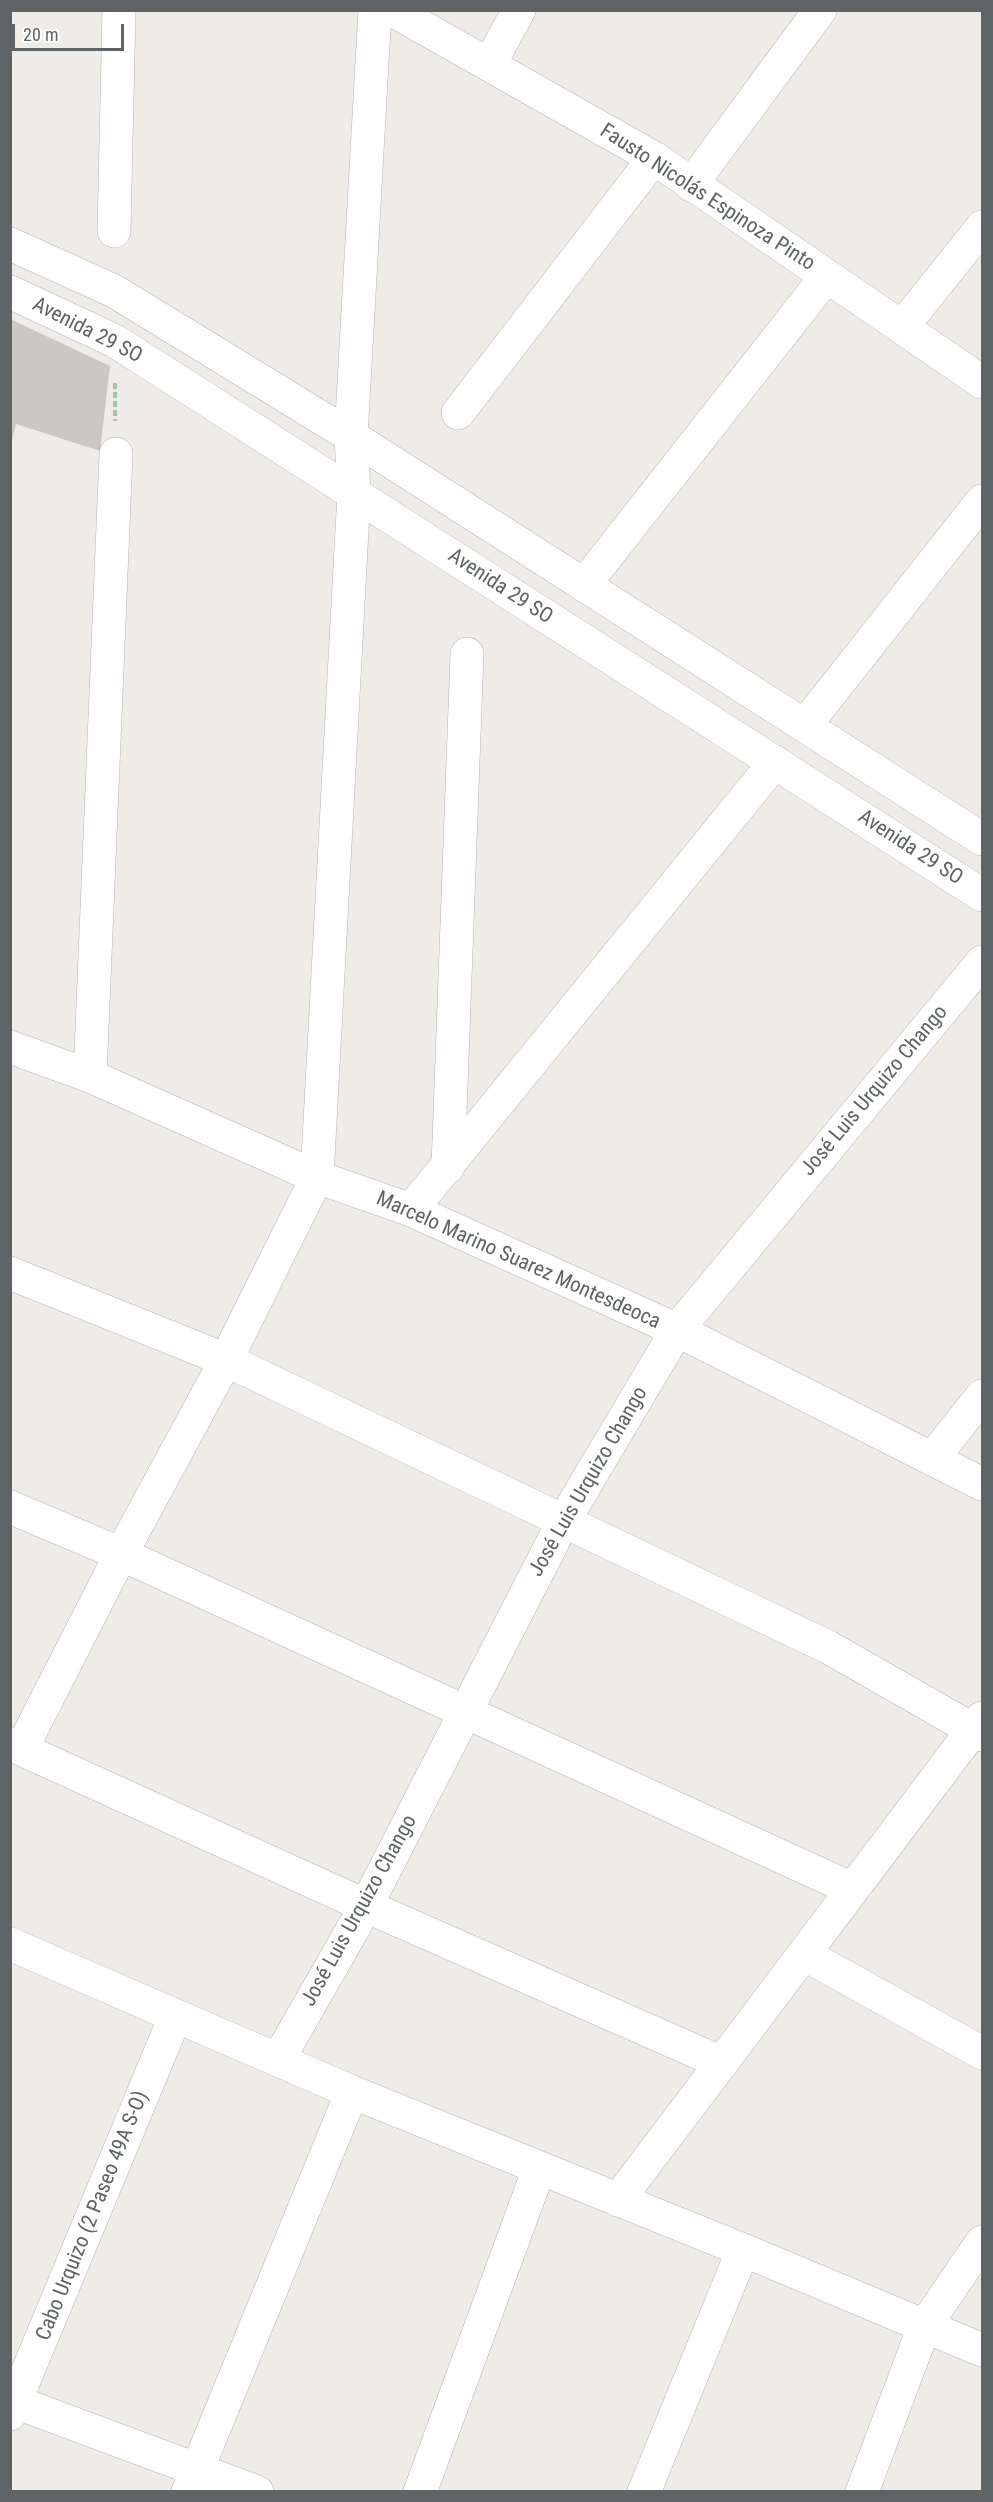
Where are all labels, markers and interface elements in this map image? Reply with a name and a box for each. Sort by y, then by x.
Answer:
scale bar [15,12,128,50]
text: 20 m [23,24,58,45]
street label: Fausto Nicolás Espinoza Pinto [595,119,819,277]
street label: Avenida 29 SO [28,293,146,369]
street label: Avenida 29 SO [443,544,557,630]
street label: Avenida 29 SO [853,805,967,891]
street label: José Luis Urquizo Chango [796,1001,954,1181]
street label: Marcelo Marino Suarez Montesdeoca [372,1187,664,1335]
street label: José Luis Urquizo Chango [524,1383,654,1581]
street label: José Luis Urquizo Chango [297,1811,423,2011]
street label: Cabo Urquizo (2 Paseo 49A S-O) [31,2088,155,2344]

